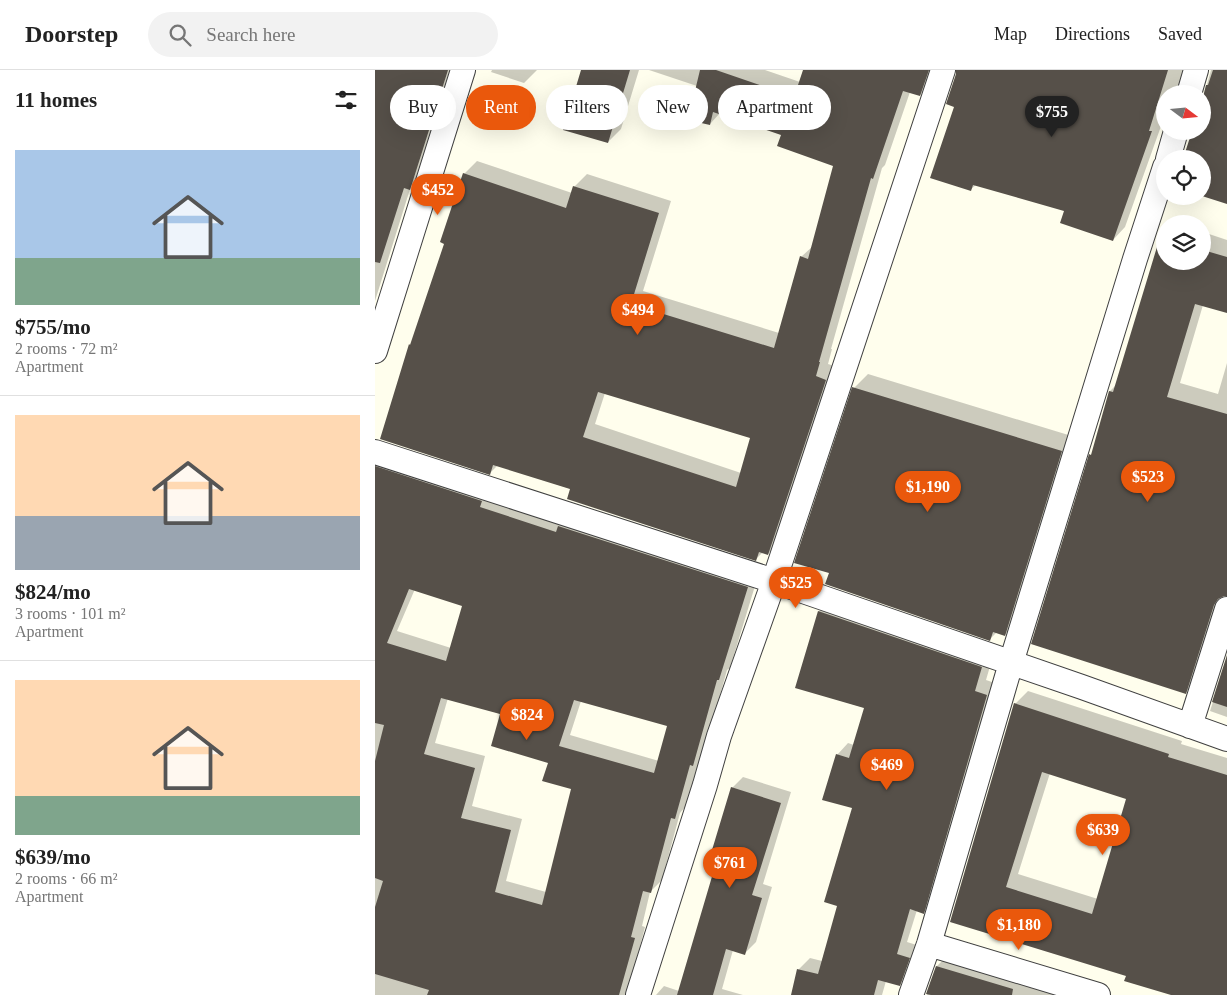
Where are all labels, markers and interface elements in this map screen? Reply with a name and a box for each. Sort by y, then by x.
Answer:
search box [148,12,498,57]
text: Doorstep [25,21,118,47]
icon: search [166,21,194,49]
text: Search here [206,24,295,45]
text: Map [994,24,1027,44]
text: Directions [1055,24,1130,44]
text: Saved [1158,24,1202,44]
chip: Buy [390,85,456,130]
chip: Rent [466,85,536,130]
chip: Filters [546,85,628,130]
chip: New [638,85,708,130]
chip: Apartment [718,85,831,130]
north arrow [1156,85,1211,140]
map controls [1156,85,1211,270]
icon: filters [332,86,360,114]
text: 11 homes [15,88,97,112]
pin: $755 [1022,96,1082,138]
text: $755 [1036,103,1068,120]
button: locate [1156,150,1211,205]
pin: $452 [408,174,468,216]
text: $452 [422,181,454,198]
icon: home [143,182,233,272]
button: layers [1156,215,1211,270]
pin: $494 [608,294,668,336]
text: $494 [622,301,654,318]
text: $755/mo [15,315,91,339]
text: 2 rooms · 72 m² [15,340,118,357]
text: Apartment [15,358,83,375]
icon: home [143,448,233,538]
pin: $523 [1118,460,1178,503]
text: $523 [1132,468,1164,485]
pin: $1,190 [887,470,969,513]
text: $1,190 [906,478,950,495]
pin: $525 [766,566,826,609]
text: $525 [780,574,812,591]
text: $824/mo [15,580,91,604]
text: 3 rooms · 101 m² [15,605,126,622]
text: Apartment [15,623,83,640]
pin: $824 [497,698,557,741]
text: $824 [511,706,543,723]
icon: home [143,713,233,803]
pin: $469 [857,748,917,791]
text: $469 [871,756,903,773]
pin: $639 [1073,814,1133,856]
text: $639 [1087,821,1119,838]
text: $639/mo [15,845,91,869]
pin: $761 [700,846,760,889]
text: $761 [714,854,746,871]
text: 2 rooms · 66 m² [15,870,118,887]
text: Apartment [15,888,83,905]
pin: $1,180 [978,908,1060,951]
text: $1,180 [997,916,1041,933]

